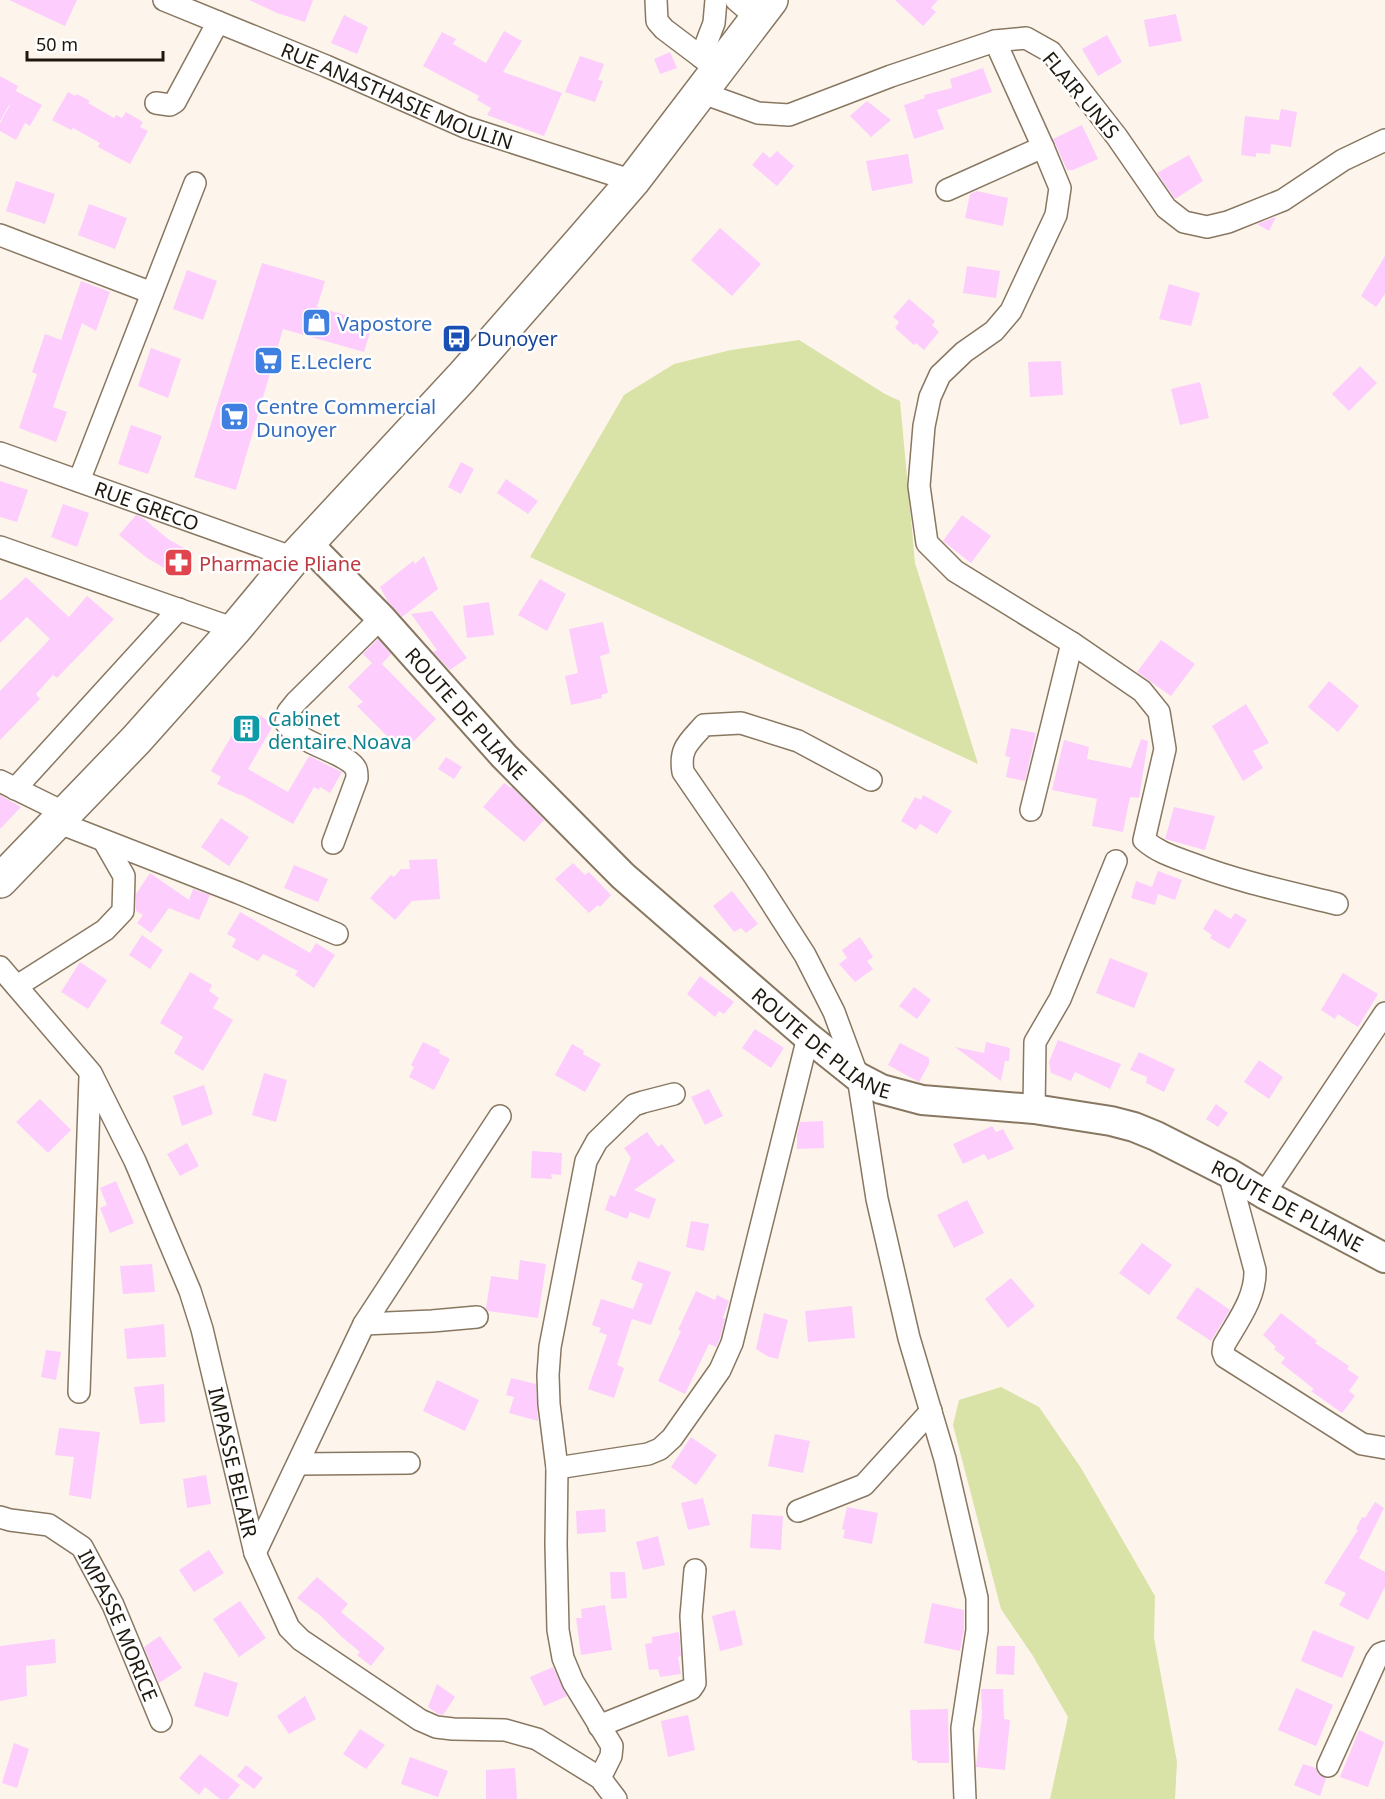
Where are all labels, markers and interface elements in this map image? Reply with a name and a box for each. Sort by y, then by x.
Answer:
scale bar [27,24,164,62]
text: 50 m [36,32,78,56]
street label: RUE ANASTHASIE MOULIN [277,36,516,155]
street label: FLAIR UNIS [1037,46,1125,144]
shop icon: Vapostore [300,307,332,339]
place label: Vapostore [337,310,432,337]
bus stop icon: Dunoyer [440,322,472,354]
place label: Dunoyer [477,325,558,352]
supermarket icon: E.Leclerc [253,345,285,377]
place label: E.Leclerc [290,348,372,375]
place label: Centre Commercial Dunoyer [256,393,436,443]
supermarket icon: Centre Commercial Dunoyer [219,401,251,433]
street label: RUE GRECO [91,474,203,537]
pharmacy icon: Pharmacie Pliane [162,547,194,579]
place label: Pharmacie Pliane [199,550,361,577]
street label: ROUTE DE PLIANE [400,641,533,785]
place label: Cabinet dentaire Noava [268,705,412,755]
building icon: Cabinet dentaire Noava [231,713,263,745]
street label: ROUTE DE PLIANE [746,981,894,1105]
street label: ROUTE DE PLIANE [1207,1153,1368,1258]
street label: IMPASSE BELAIR [203,1384,264,1541]
street label: IMPASSE MORICE [72,1545,165,1705]

